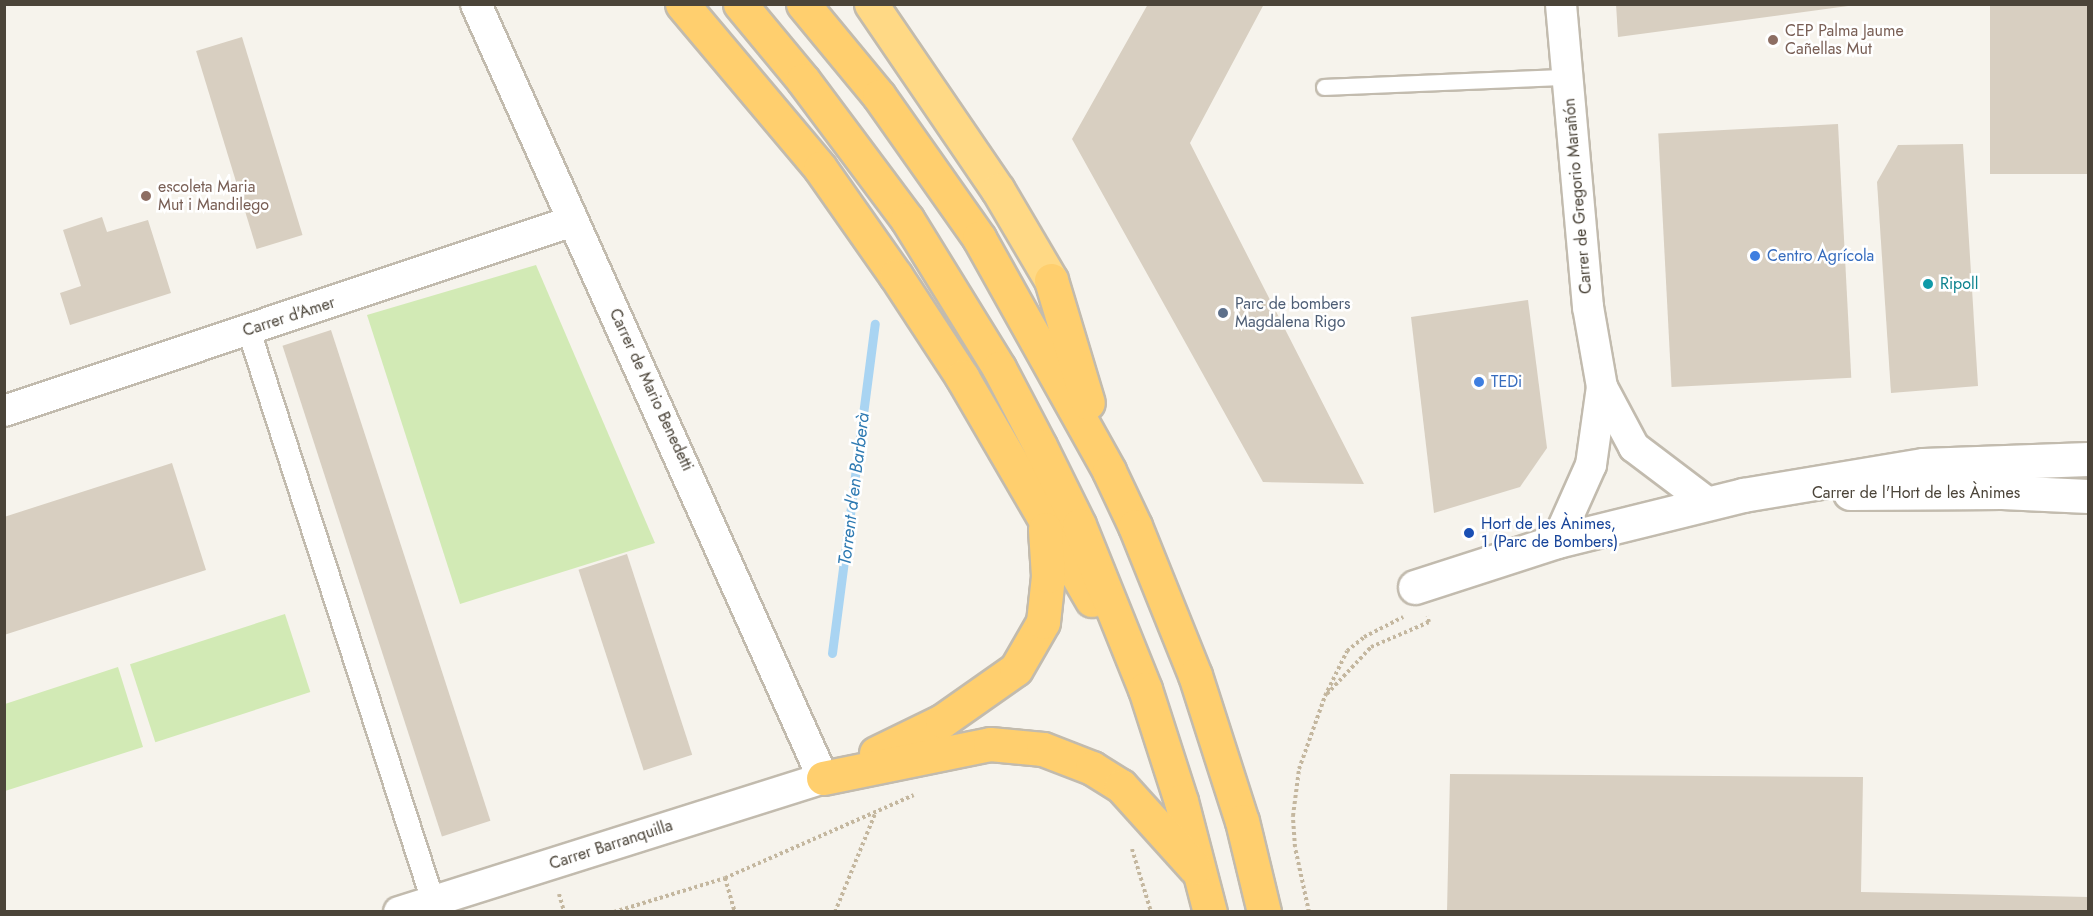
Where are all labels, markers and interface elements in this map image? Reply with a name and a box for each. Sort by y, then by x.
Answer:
place label: CEP Palma Jaume Cañellas Mut [1785,21,1904,59]
marker: CEP Palma Jaume Cañellas Mut [1766,33,1780,47]
street label: Carrer de Gregorio Marañón [1560,97,1596,295]
place label: escoleta Maria Mut i Mandilego [158,177,269,215]
marker: escoleta Maria Mut i Mandilego [139,189,153,203]
place label: Centro Agrícola [1767,246,1874,266]
marker: Centro Agrícola [1748,249,1762,263]
place label: Ripoll [1940,274,1978,294]
marker: Ripoll [1921,277,1935,291]
street label: Carrer d'Amer [240,293,338,341]
place label: Parc de bombers Magdalena Rigo [1235,294,1350,332]
street label: Carrer de Mario Benedetti [605,306,697,474]
marker: Parc de bombers Magdalena Rigo [1216,306,1230,320]
place label: TEDi [1491,372,1522,392]
marker: TEDi [1472,375,1486,389]
water label: Torrent d'en Barberà [834,411,874,567]
street label: Carrer de l'Hort de les Ànimes [1812,483,2020,503]
place label: Hort de les Ànimes, 1 (Parc de Bombers) [1481,514,1618,552]
marker: Hort de les Ànimes, 1 (Parc de Bombers) [1462,526,1476,540]
street label: Carrer Barranquilla [547,816,675,874]

